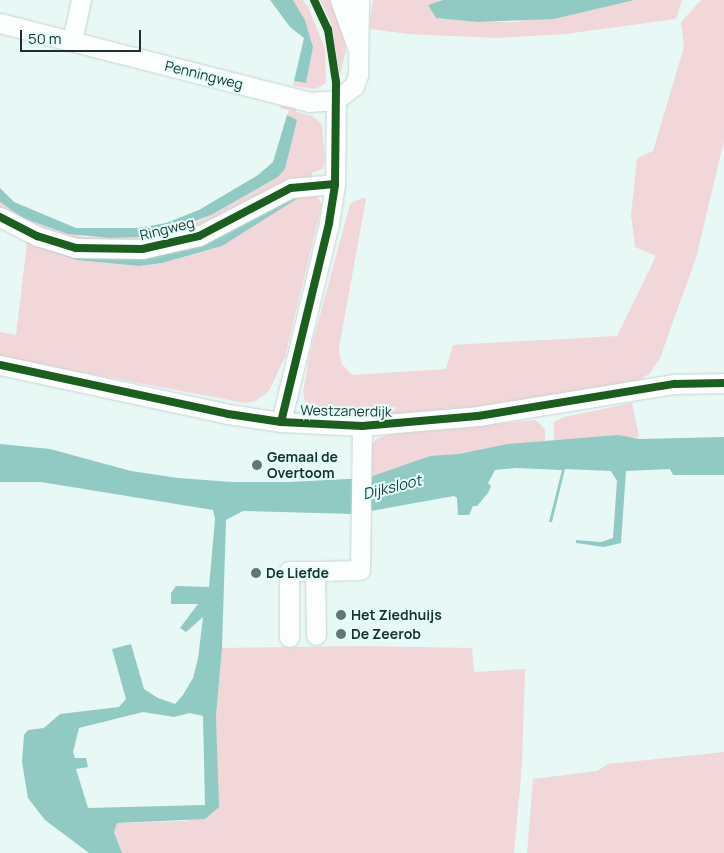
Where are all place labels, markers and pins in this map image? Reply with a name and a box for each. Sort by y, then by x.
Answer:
place label: Gemaal de Overtoom [267,449,338,482]
marker: Gemaal de Overtoom [251,459,263,471]
place label: De Liefde [266,565,329,581]
marker: De Liefde [250,567,262,579]
place label: Het Ziedhuijs [351,607,442,623]
marker: Het Ziedhuijs [335,609,347,621]
place label: De Zeerob [351,626,421,642]
marker: De Zeerob [335,628,347,640]

